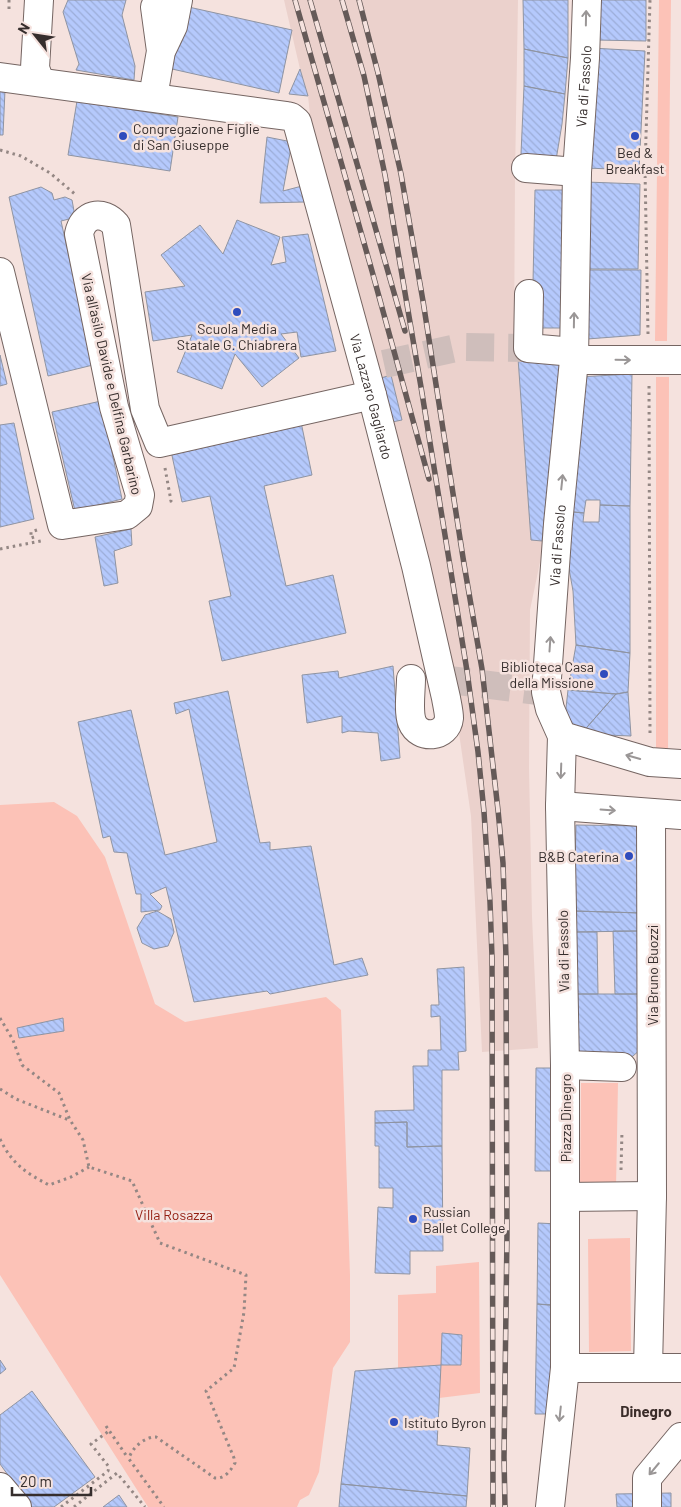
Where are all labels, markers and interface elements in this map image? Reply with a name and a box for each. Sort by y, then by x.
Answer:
north arrow [10,10,60,60]
one-way arrow [582,10,591,26]
text: N [14,20,33,37]
street label: Via di Fassolo [572,45,594,128]
place label: Congregazione Figlie di San Giuseppe [133,120,260,153]
marker: Congregazione Figlie di San Giuseppe [117,130,129,142]
marker: Bed & Breakfast [629,130,641,142]
place label: Bed & Breakfast [605,144,665,177]
street label: Via all'asilo Davide e Delfina Garbarino [78,272,146,496]
marker: Scuola Media Statale G. Chiabrera [231,306,243,318]
one-way arrow [570,312,579,328]
place label: Scuola Media Statale G. Chiabrera [177,320,297,353]
street label: Via Lazzaro Gagliardo [347,332,397,461]
one-way arrow [614,355,631,365]
one-way arrow [557,474,567,490]
street label: Via di Fassolo [545,503,568,587]
one-way arrow [545,636,554,652]
place label: Biblioteca Casa della Missione [501,658,594,691]
marker: Biblioteca Casa della Missione [598,668,610,680]
one-way arrow [625,751,641,761]
one-way arrow [556,762,566,779]
one-way arrow [600,805,616,815]
place label: B&B Caterina [538,848,619,865]
marker: B&B Caterina [623,850,635,862]
street label: Via di Fassolo [554,910,572,992]
street label: Via Bruno Buozzi [644,925,661,1025]
street label: Piazza Dinegro [557,1074,574,1162]
place label: Russian Ballet College [423,1203,506,1236]
park label: Villa Rosazza [135,1206,213,1223]
marker: Russian Ballet College [407,1213,419,1225]
district label: Dinegro [620,1402,672,1420]
one-way arrow [555,1406,565,1422]
place label: Istituto Byron [404,1414,486,1431]
marker: Istituto Byron [388,1416,400,1428]
one-way arrow [649,1462,660,1475]
scale bar [12,1464,91,1496]
text: 20 m [20,1472,52,1490]

